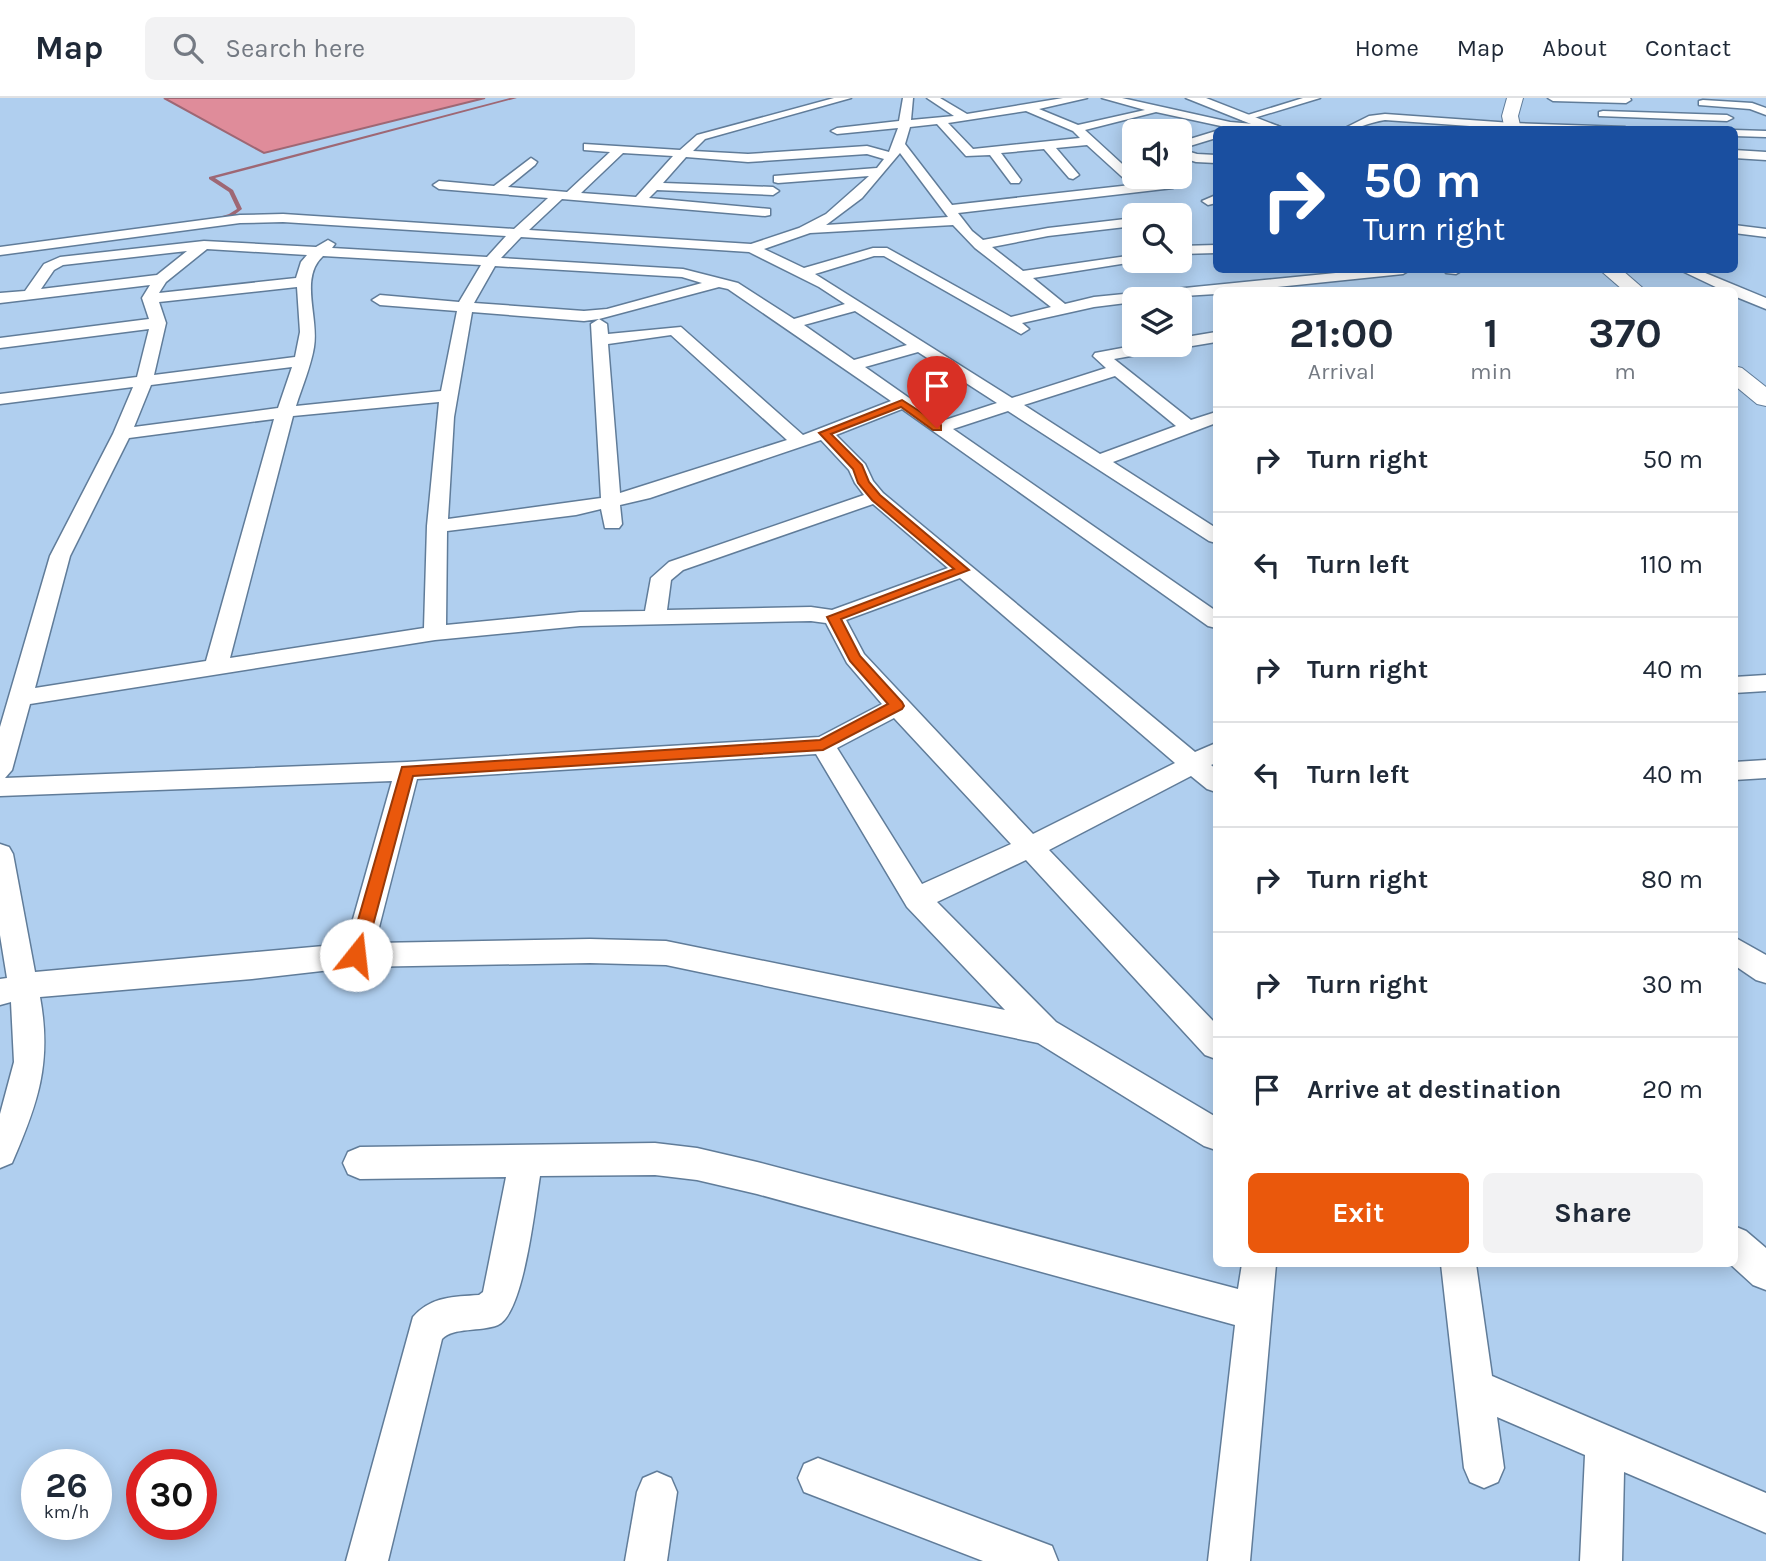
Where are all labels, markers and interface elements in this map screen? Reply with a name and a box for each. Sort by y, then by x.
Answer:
search box [145,17,635,80]
text: Map [35,29,103,67]
icon: search [169,29,207,67]
text: Search here [225,33,365,64]
text: Home [1355,34,1419,62]
text: Map [1457,34,1504,62]
text: About [1542,34,1607,62]
text: Contact [1645,34,1731,62]
map controls [1122,119,1192,357]
button: sound [1122,119,1192,189]
text: 50 m [1363,152,1481,209]
icon: right [1248,154,1339,245]
button: search [1122,203,1192,273]
text: Turn right [1363,211,1505,248]
button: layers [1122,287,1192,357]
text: 21:00 [1289,308,1394,358]
text: 1 [1484,308,1499,358]
text: 370 [1588,308,1662,358]
pin [907,356,967,428]
text: Arrival [1308,358,1375,385]
text: min [1470,358,1512,385]
text: m [1614,358,1636,385]
icon: arrive [918,367,956,405]
icon: right [1248,441,1286,479]
text: Turn right [1307,444,1428,475]
text: 50 m [1642,444,1703,475]
icon: left [1248,546,1286,584]
text: Turn left [1307,549,1409,580]
text: 110 m [1640,549,1703,580]
icon: right [1248,651,1286,689]
text: Turn right [1307,654,1428,685]
text: 40 m [1643,654,1703,685]
icon: left [1248,756,1286,794]
text: Turn left [1307,759,1409,790]
text: 40 m [1643,759,1703,790]
icon: right [1248,861,1286,899]
text: Turn right [1307,864,1428,895]
text: 80 m [1641,864,1703,895]
position arrow [319,918,393,992]
icon: right [1248,966,1286,1004]
text: Turn right [1307,969,1428,1000]
text: 30 m [1642,969,1703,1000]
icon: arrive [1248,1071,1286,1109]
text: Arrive at destination [1307,1074,1561,1105]
text: 20 m [1642,1074,1703,1105]
button: Exit [1248,1173,1469,1253]
button: Share [1483,1173,1703,1253]
speed limit sign: 30 [126,1449,217,1540]
text: 26 [45,1465,88,1506]
text: km/h [44,1501,89,1523]

